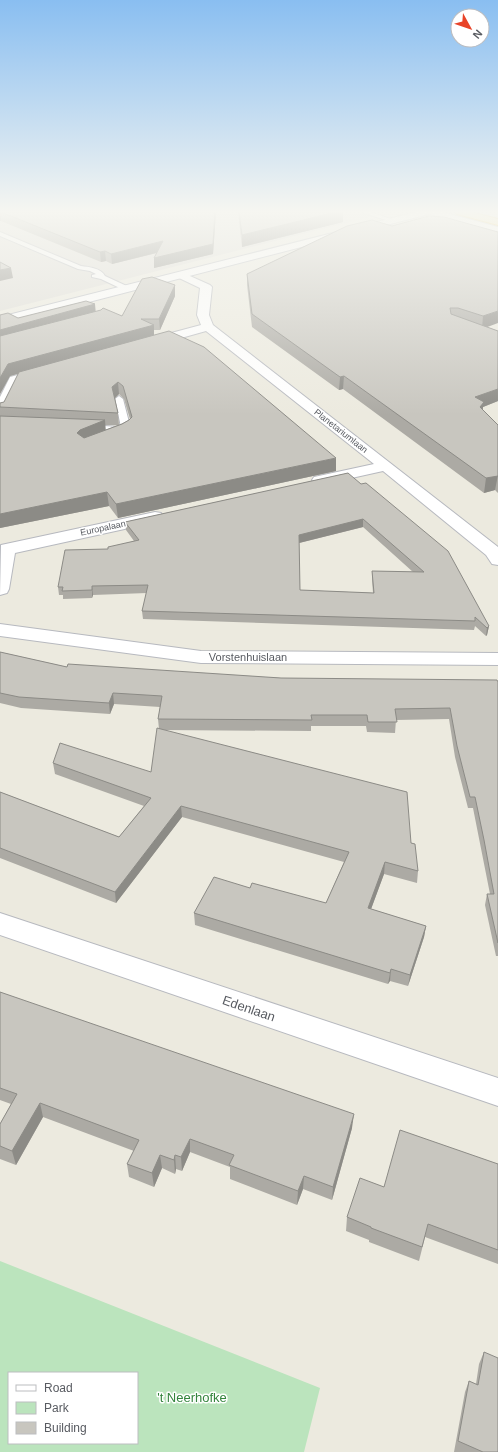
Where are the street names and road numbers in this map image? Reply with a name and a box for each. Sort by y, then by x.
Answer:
street label: Planetariumlaan [312,407,370,455]
street label: Europalaan [79,518,127,538]
street label: Vorstenhuislaan [209,651,287,663]
street label: Edenlaan [220,992,277,1025]

